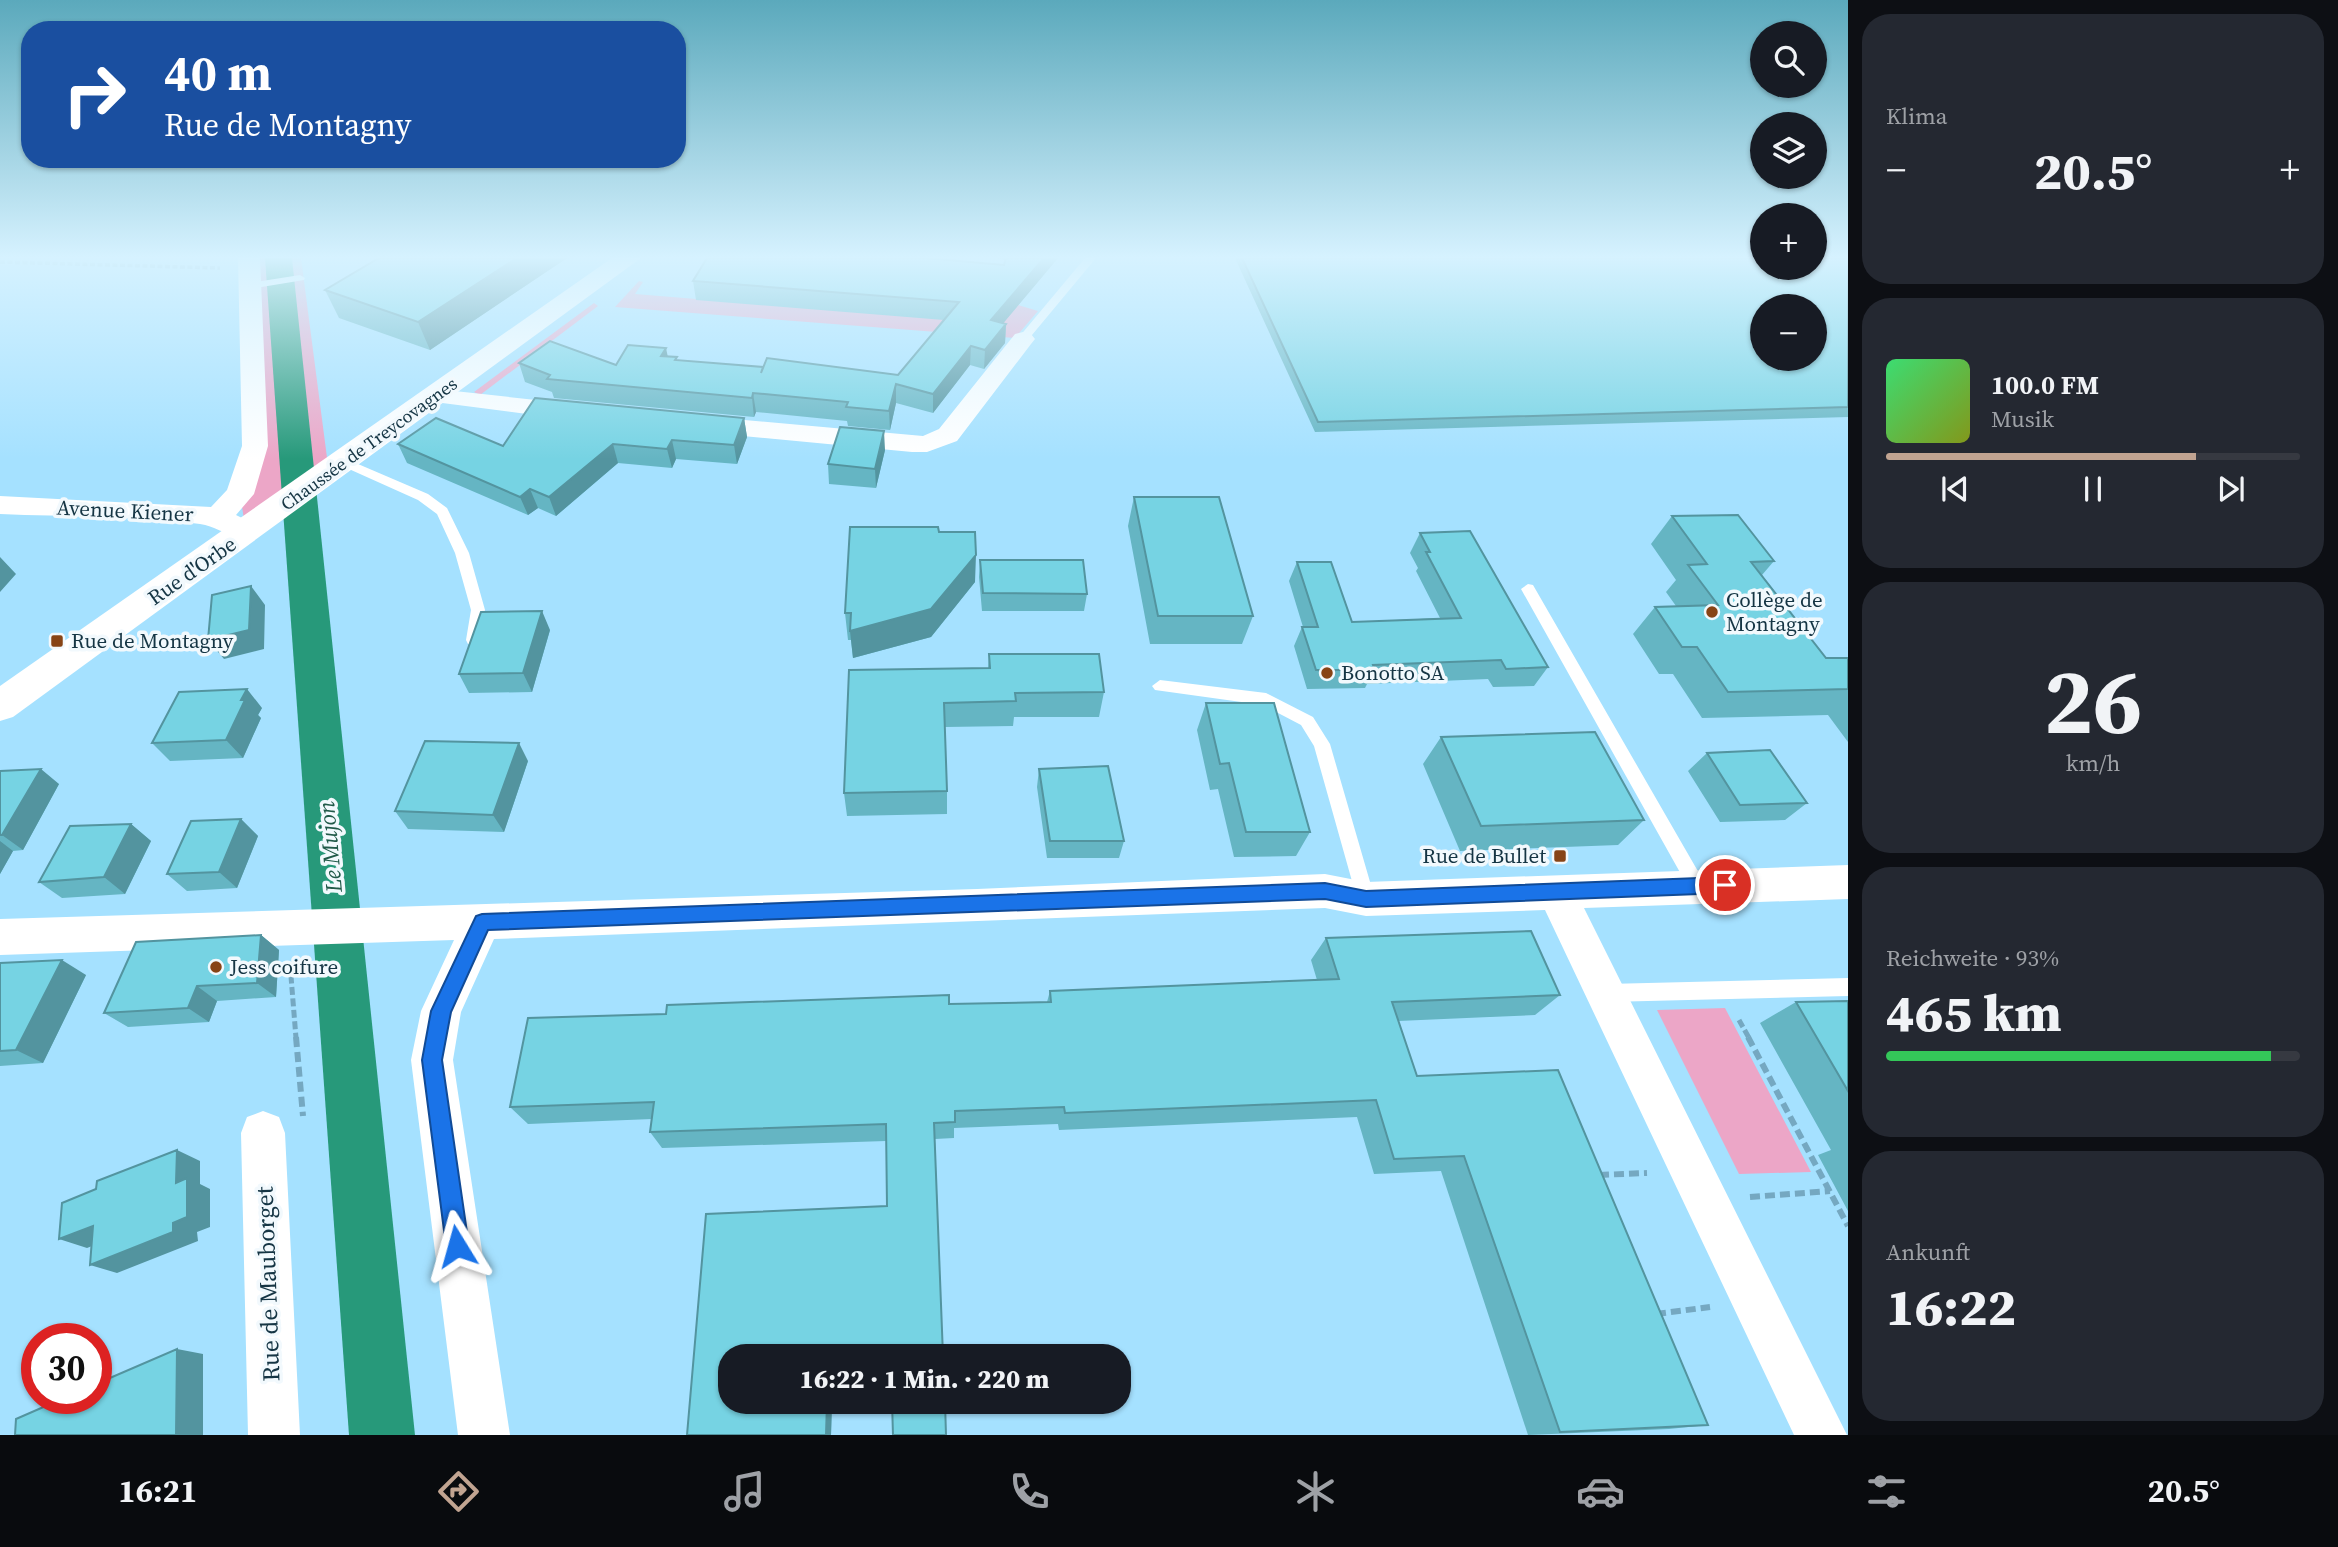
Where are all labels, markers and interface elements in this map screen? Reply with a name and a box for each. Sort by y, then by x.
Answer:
map controls [1750,21,1827,371]
button: search [1750,21,1827,98]
text: 40 m [164,39,272,106]
icon: right [49,49,140,140]
text: Klima [1886,100,1947,132]
text: Rue de Montagny [164,103,411,147]
button: layers [1750,112,1827,189]
text: 20.5° [2034,135,2152,206]
text: − [1886,144,1906,196]
text: + [2280,144,2300,196]
button: + [1750,203,1827,280]
button: − [1750,294,1827,371]
text: 100.0 FM [1991,367,2099,403]
street label: Chaussée de Treycovagnes [275,371,462,516]
text: Musik [1991,403,2054,435]
icon: previous [1936,470,1974,508]
icon: pause [2074,470,2112,508]
icon: next [2212,470,2250,508]
street label: Avenue Kiener [56,492,194,529]
street label: Rue d'Orbe [142,529,242,612]
place label: Collège de Montagny [1726,585,1823,638]
marker: Collège de Montagny [1704,604,1720,620]
place label: Rue de Montagny [71,626,234,655]
marker: Rue de Montagny [49,633,65,649]
text: 26 [2044,639,2142,763]
place label: Bonotto SA [1341,658,1444,687]
marker: Bonotto SA [1319,665,1335,681]
text: km/h [2066,747,2120,779]
water label: Le Mujon [310,800,350,895]
place label: Rue de Bullet [1422,841,1546,870]
marker: Rue de Bullet [1552,848,1568,864]
pin [1695,855,1755,915]
icon: arrive [1706,866,1744,904]
text: Reichweite · 93% [1886,942,2059,974]
place label: Jess coifure [229,952,338,981]
marker: Jess coifure [208,959,224,975]
text: 465 km [1886,977,2062,1048]
street label: Rue de Mauborget [248,1186,287,1382]
position arrow [420,1209,494,1283]
text: Ankunft [1886,1236,1970,1268]
text: 16:22 [1886,1271,2016,1342]
speed limit sign: 30 [21,1323,112,1414]
text: 16:22 · 1 Min. · 220 m [800,1361,1049,1397]
icon: directions [434,1467,483,1516]
icon: music [720,1467,769,1516]
icon: phone [1005,1467,1054,1516]
icon: climate [1291,1467,1340,1516]
icon: car [1576,1467,1625,1516]
icon: filters [1862,1467,1911,1516]
text: 16:21 [118,1469,197,1513]
text: 20.5° [2148,1469,2220,1513]

